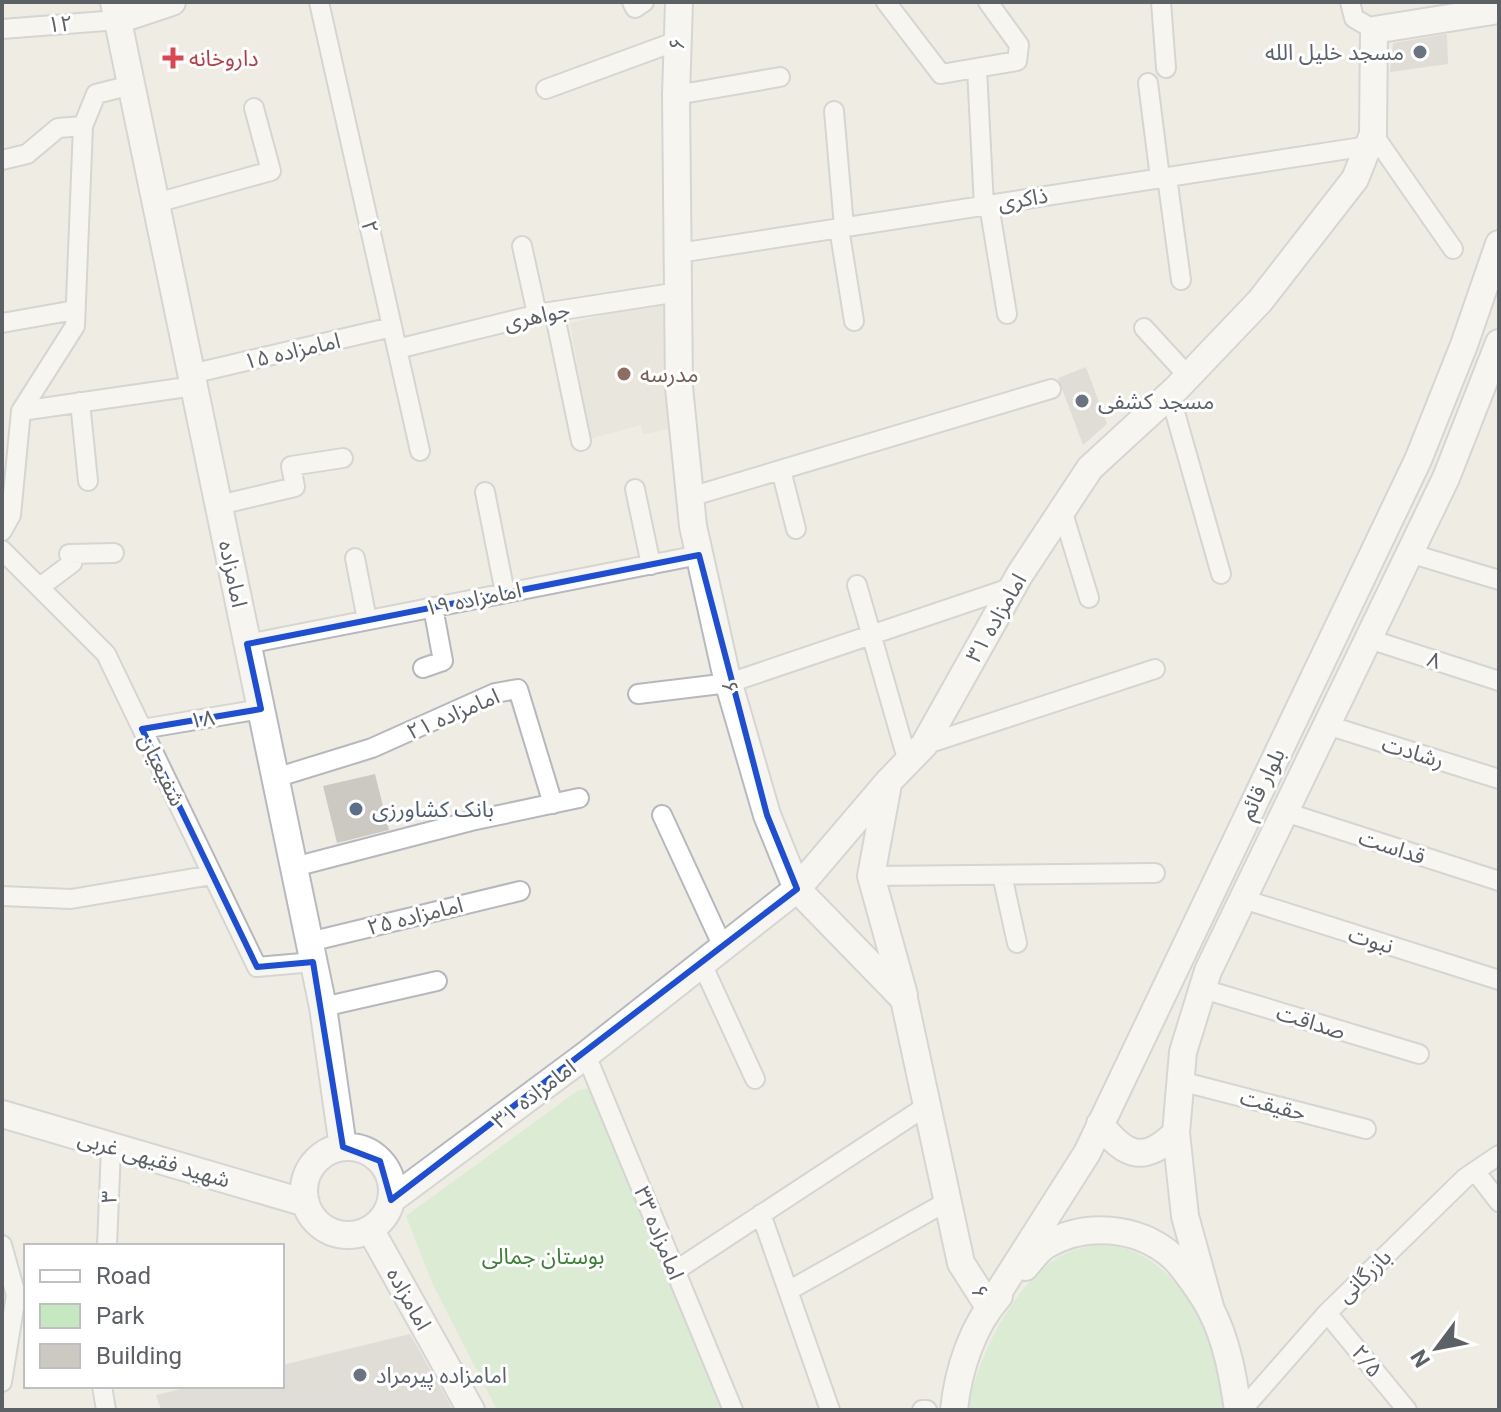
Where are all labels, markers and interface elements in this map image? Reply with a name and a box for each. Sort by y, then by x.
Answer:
street label: ۱۲ [47,11,73,37]
street label: ۶ [664,37,690,51]
place label: مسجد خلیل الله [1265,40,1404,65]
marker: مسجد خلیل الله [1411,43,1429,61]
place label: داروخانه [189,46,259,72]
marker: داروخانه [164,49,182,67]
street label: ذاکری [996,183,1050,215]
street label: ۲ [356,218,384,236]
street label: جواهری [502,297,572,335]
street label: امامزاده ۱۵ [241,328,343,374]
place label: مدرسه [640,362,699,388]
marker: مدرسه [615,365,633,383]
place label: مسجد کشفی [1098,389,1214,414]
marker: مسجد کشفی [1073,392,1091,410]
street label: امامزاده [214,538,252,610]
street label: امامزاده ۳۱ [961,569,1031,667]
street label: امامزاده ۱۹ [422,577,524,621]
street label: ۸ [1424,646,1444,674]
street label: ۶ [716,678,744,696]
street label: امامزاده ۲۱ [403,683,503,745]
street label: ۱۸ [188,705,217,733]
street label: شفیعیان [134,730,190,810]
street label: رشادت [1379,731,1447,774]
street label: بلوار قائم [1234,744,1294,825]
place label: بانک کشاورزی [372,797,494,823]
marker: بانک کشاورزی [347,800,365,818]
street label: قداست [1356,825,1428,869]
street label: امامزاده ۲۵ [364,892,466,940]
street label: نبوت [1345,921,1397,959]
street label: صداقت [1274,1000,1348,1044]
street label: امامزاده ۳۱ [487,1054,581,1134]
street label: حقیقت [1237,1084,1309,1126]
street label: شهید فقیهی غربی [75,1125,233,1193]
street label: امامزاده ۳۳ [629,1183,689,1283]
street label: ۳ [96,1190,122,1204]
legend [24,1244,284,1388]
park label: بوستان جمالی [482,1244,604,1269]
street label: بازرگانی [1332,1244,1397,1308]
text: Road [96,1262,151,1290]
street label: امامزاده [382,1263,436,1335]
street label: ۶ [966,1280,994,1304]
text: Park [96,1302,145,1330]
north arrow [1397,1308,1477,1388]
street label: ۲/۵ [1347,1340,1387,1382]
text: Building [96,1342,182,1370]
text: N [1406,1345,1435,1372]
place label: امامزاده پیرمراد [376,1363,507,1390]
marker: امامزاده پیرمراد [351,1366,369,1384]

